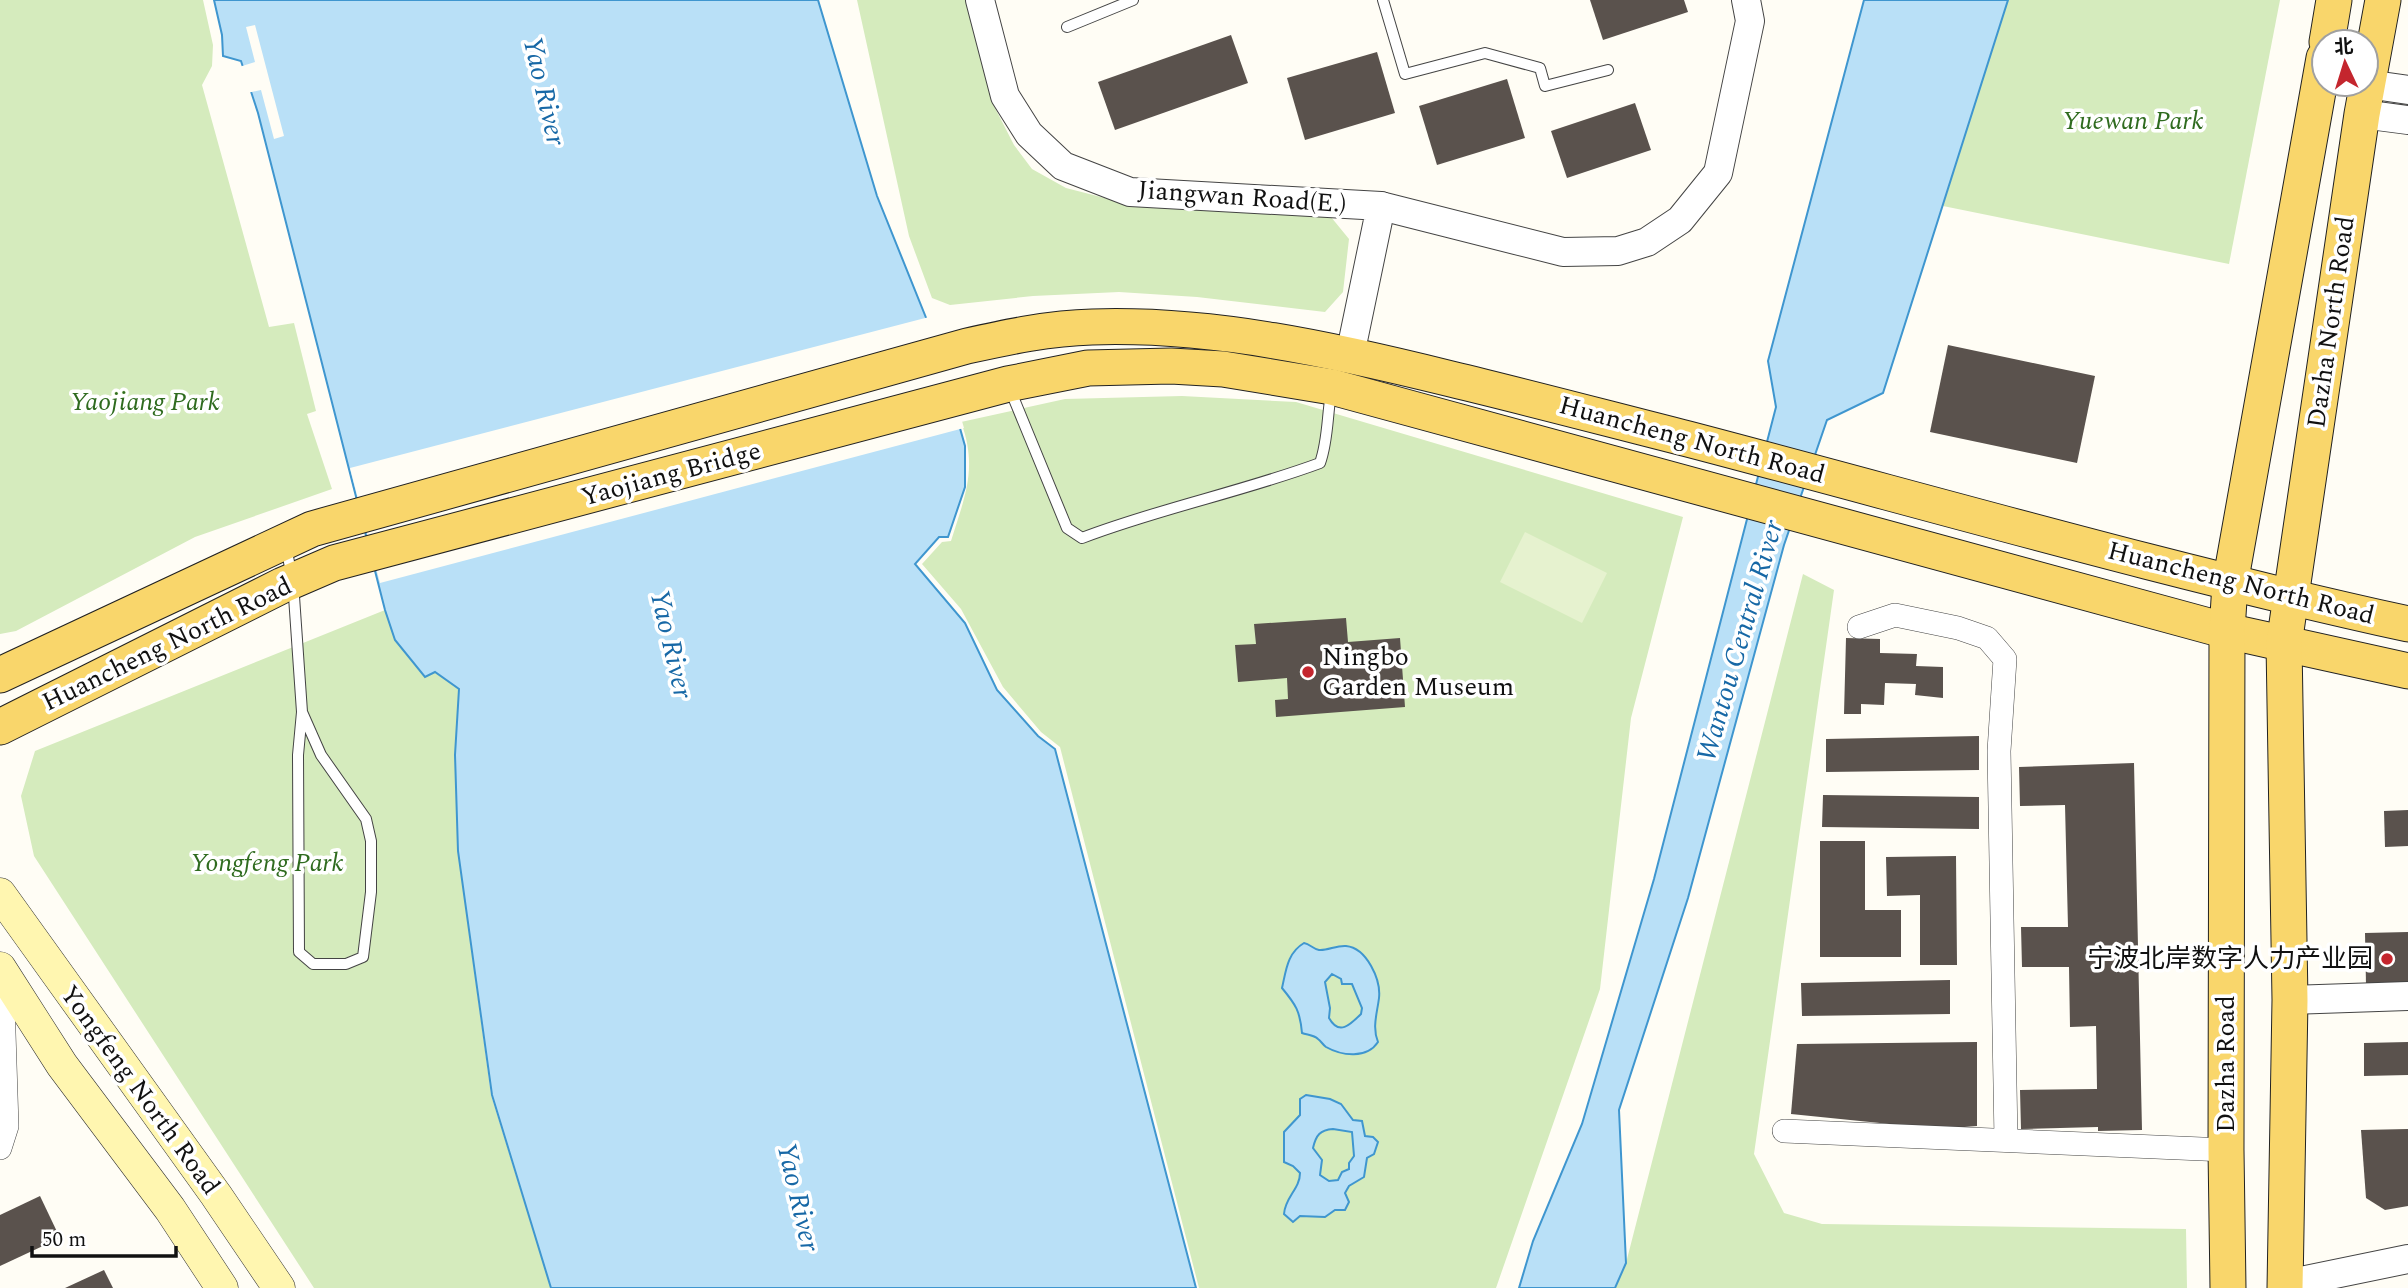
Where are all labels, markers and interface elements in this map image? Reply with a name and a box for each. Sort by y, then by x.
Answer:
north arrow [2310,28,2380,98]
water label: Yao River [511,32,577,150]
text: 北 [2333,32,2354,63]
park label: Yuewan Park [2062,101,2204,141]
street label: Jiangwan Road(E.) [1136,170,1348,224]
street label: Dazha North Road [2296,213,2366,431]
park label: Yaojiang Park [70,382,220,422]
street label: Huancheng North Road [1555,385,1829,495]
street label: Yaojiang Bridge [576,431,766,517]
water label: Wantou Central River [1685,515,1795,767]
street label: Huancheng North Road [2103,530,2379,636]
street label: Huancheng North Road [35,566,299,722]
water label: Yao River [638,585,704,703]
place label: Ningbo Garden Museum [1322,637,1514,707]
marker: Ningbo Garden Museum [1300,664,1316,680]
park label: Yongfeng Park [190,843,344,883]
place label: 宁波北岸数字人力产业园 [2087,939,2373,979]
marker: 宁波北岸数字人力产业园 [2379,951,2395,967]
street label: Yongfeng North Road [50,976,230,1204]
street label: Dazha Road [2206,995,2246,1133]
water label: Yao River [765,1138,831,1256]
scale bar [32,1214,175,1258]
text: 50 m [42,1224,86,1256]

